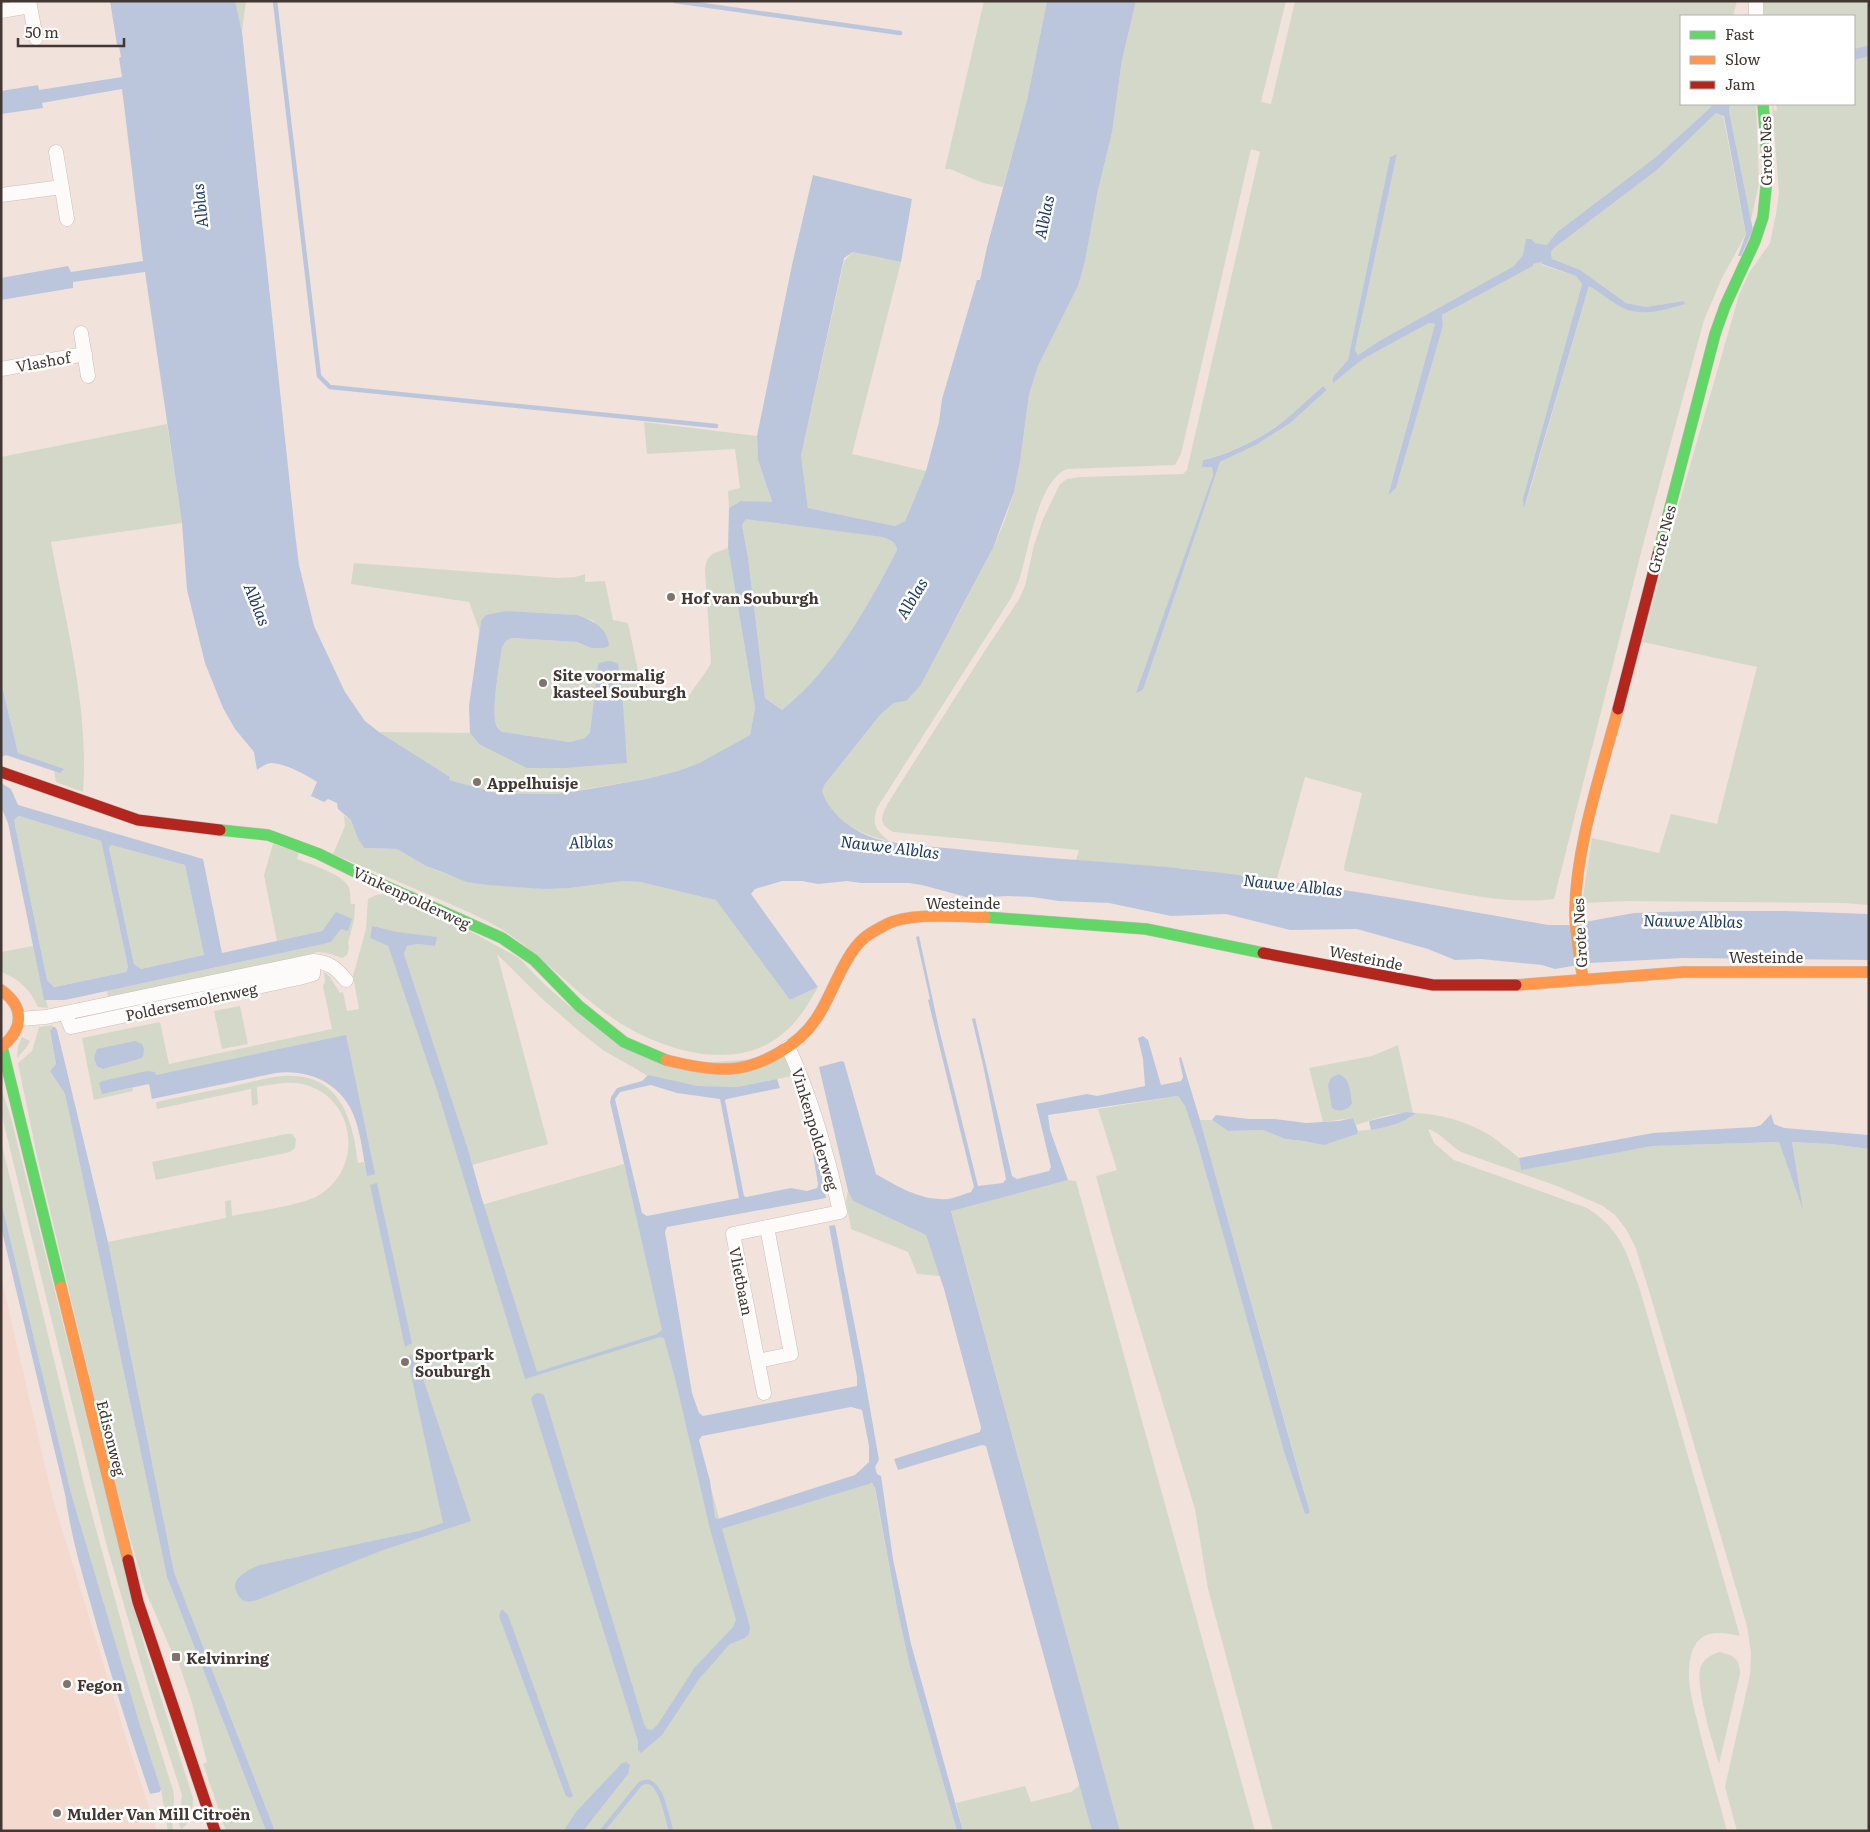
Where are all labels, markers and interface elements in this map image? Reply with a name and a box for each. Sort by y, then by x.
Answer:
scale bar [18,15,124,47]
legend [1680,15,1855,105]
text: 50 m [25,20,59,43]
text: Fast [1725,22,1754,45]
text: Slow [1725,47,1760,70]
text: Jam [1725,72,1756,95]
street label: Grote Nes [1753,116,1777,186]
water label: Alblas [185,183,213,229]
water label: Alblas [1027,193,1059,241]
street label: Vlashof [14,345,73,377]
street label: Grote Nes [1641,502,1681,576]
water label: Alblas [889,573,933,623]
water label: Alblas [239,579,277,629]
place label: Hof van Souburgh [681,586,819,609]
marker: Hof van Souburgh [665,591,677,603]
place label: Site voormalig kasteel Souburgh [553,663,686,703]
marker: Site voormalig kasteel Souburgh [537,677,549,689]
place label: Appelhuisje [487,771,579,794]
marker: Appelhuisje [471,776,483,788]
water label: Nauwe Alblas [839,828,941,864]
water label: Alblas [568,829,614,853]
street label: Vinkenpolderweg [349,860,475,935]
water label: Nauwe Alblas [1242,867,1344,901]
street label: Westeinde [926,891,1001,914]
street label: Grote Nes [1566,897,1592,968]
water label: Nauwe Alblas [1643,907,1743,933]
street label: Westeinde [1327,939,1405,975]
street label: Westeinde [1729,945,1804,968]
street label: Poldersemolenweg [123,976,260,1026]
street label: Vinkenpolderweg [786,1065,846,1194]
street label: Vlietbaan [724,1245,760,1318]
place label: Sportpark Souburgh [415,1342,495,1382]
marker: Sportpark Souburgh [399,1356,411,1368]
street label: Edisonweg [91,1398,133,1479]
place label: Kelvinring [186,1646,270,1669]
marker: Kelvinring [170,1651,182,1663]
place label: Fegon [77,1673,123,1696]
marker: Fegon [61,1678,73,1690]
place label: Mulder Van Mill Citroën [67,1802,251,1825]
marker: Mulder Van Mill Citroën [51,1807,63,1819]

